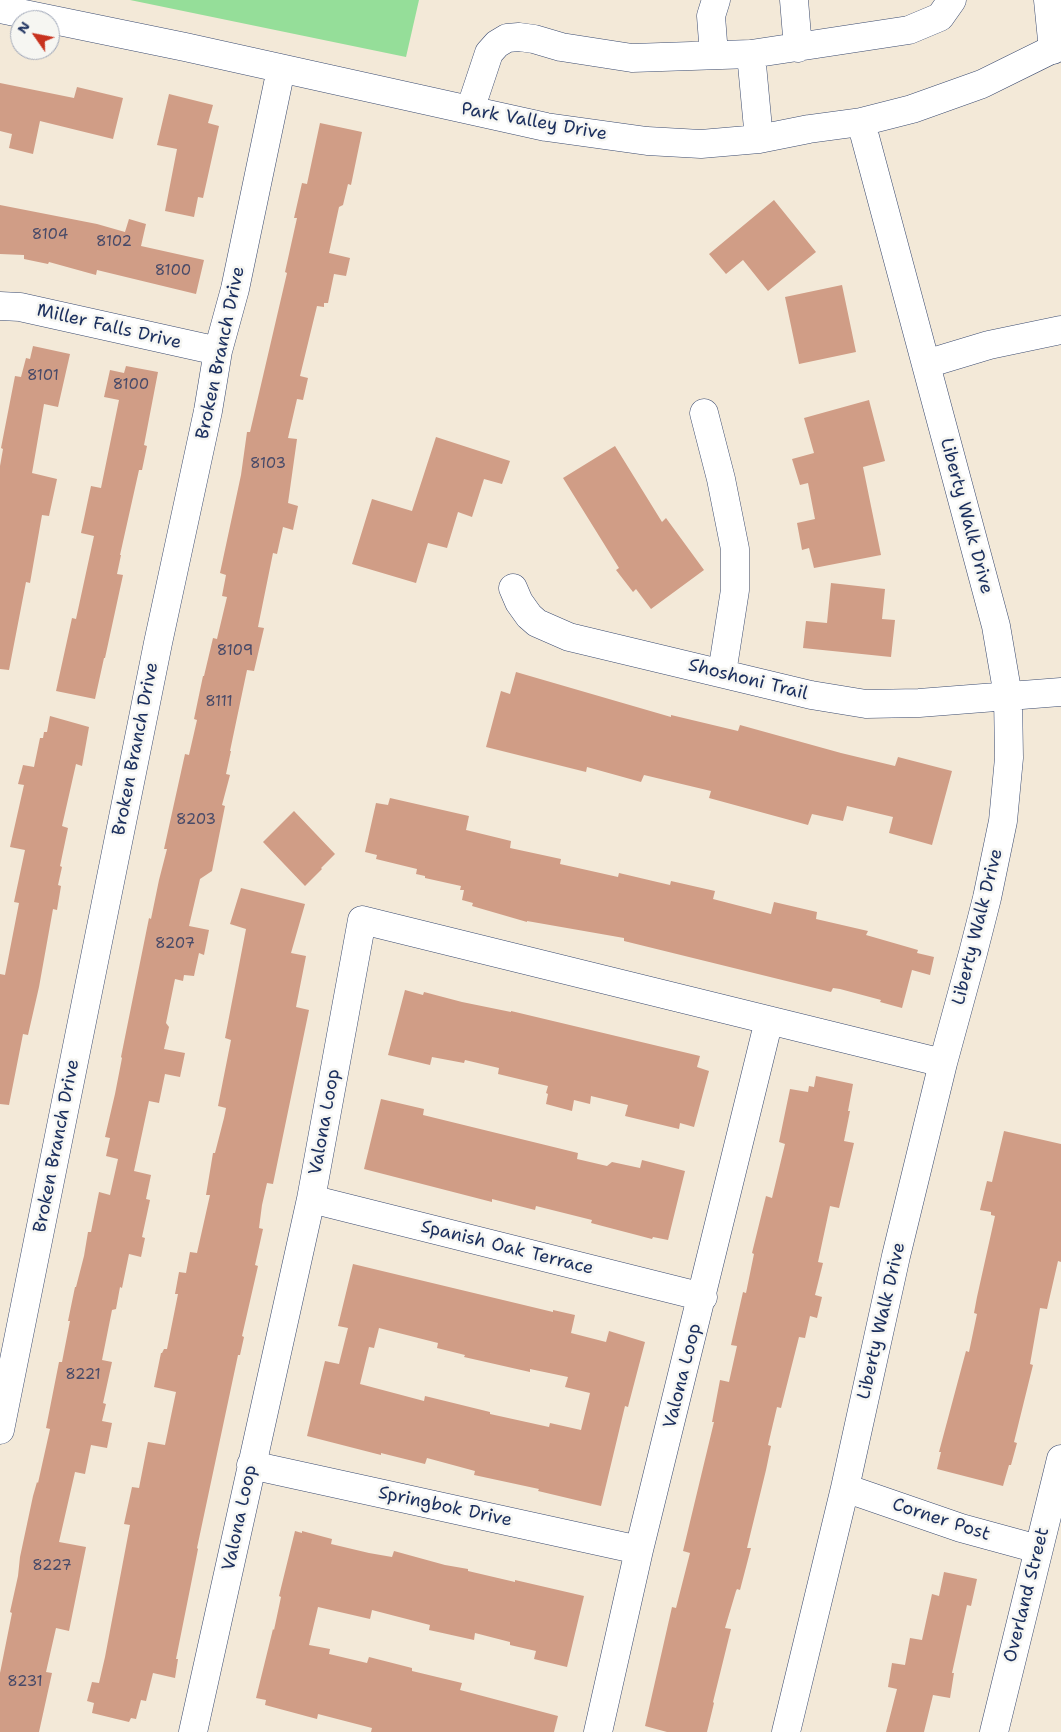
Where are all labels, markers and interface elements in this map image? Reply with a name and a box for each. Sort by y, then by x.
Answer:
north arrow [10,10,60,60]
text: N [13,18,34,37]
street label: Park Valley Drive [459,99,609,145]
house number: 8104 [32,226,68,244]
house number: 8102 [96,233,132,251]
house number: 8100 [155,262,191,280]
street label: Broken Branch Drive [192,265,250,441]
street label: Miller Falls Drive [35,300,183,354]
house number: 8101 [27,367,59,385]
house number: 8100 [113,376,149,394]
street label: Liberty Walk Drive [935,436,997,596]
house number: 8103 [250,455,286,473]
house number: 8109 [217,642,253,660]
street label: Shoshoni Trail [686,655,810,705]
street label: Broken Branch Drive [109,661,163,837]
house number: 8111 [205,693,233,711]
house number: 8203 [176,811,216,829]
street label: Liberty Walk Drive [948,847,1008,1007]
house number: 8207 [155,935,195,953]
street label: Broken Branch Drive [30,1058,84,1234]
street label: Valona Loop [305,1067,345,1177]
street label: Spanish Oak Terrace [418,1216,596,1280]
street label: Liberty Walk Drive [853,1240,911,1402]
street label: Valona Loop [660,1321,706,1431]
house number: 8221 [65,1366,101,1384]
street label: Valona Loop [218,1463,262,1573]
street label: Springbok Drive [376,1482,514,1532]
street label: Corner Post [889,1494,993,1546]
street label: Overland Street [1000,1525,1054,1665]
house number: 8227 [32,1557,72,1575]
house number: 8231 [7,1673,43,1691]

